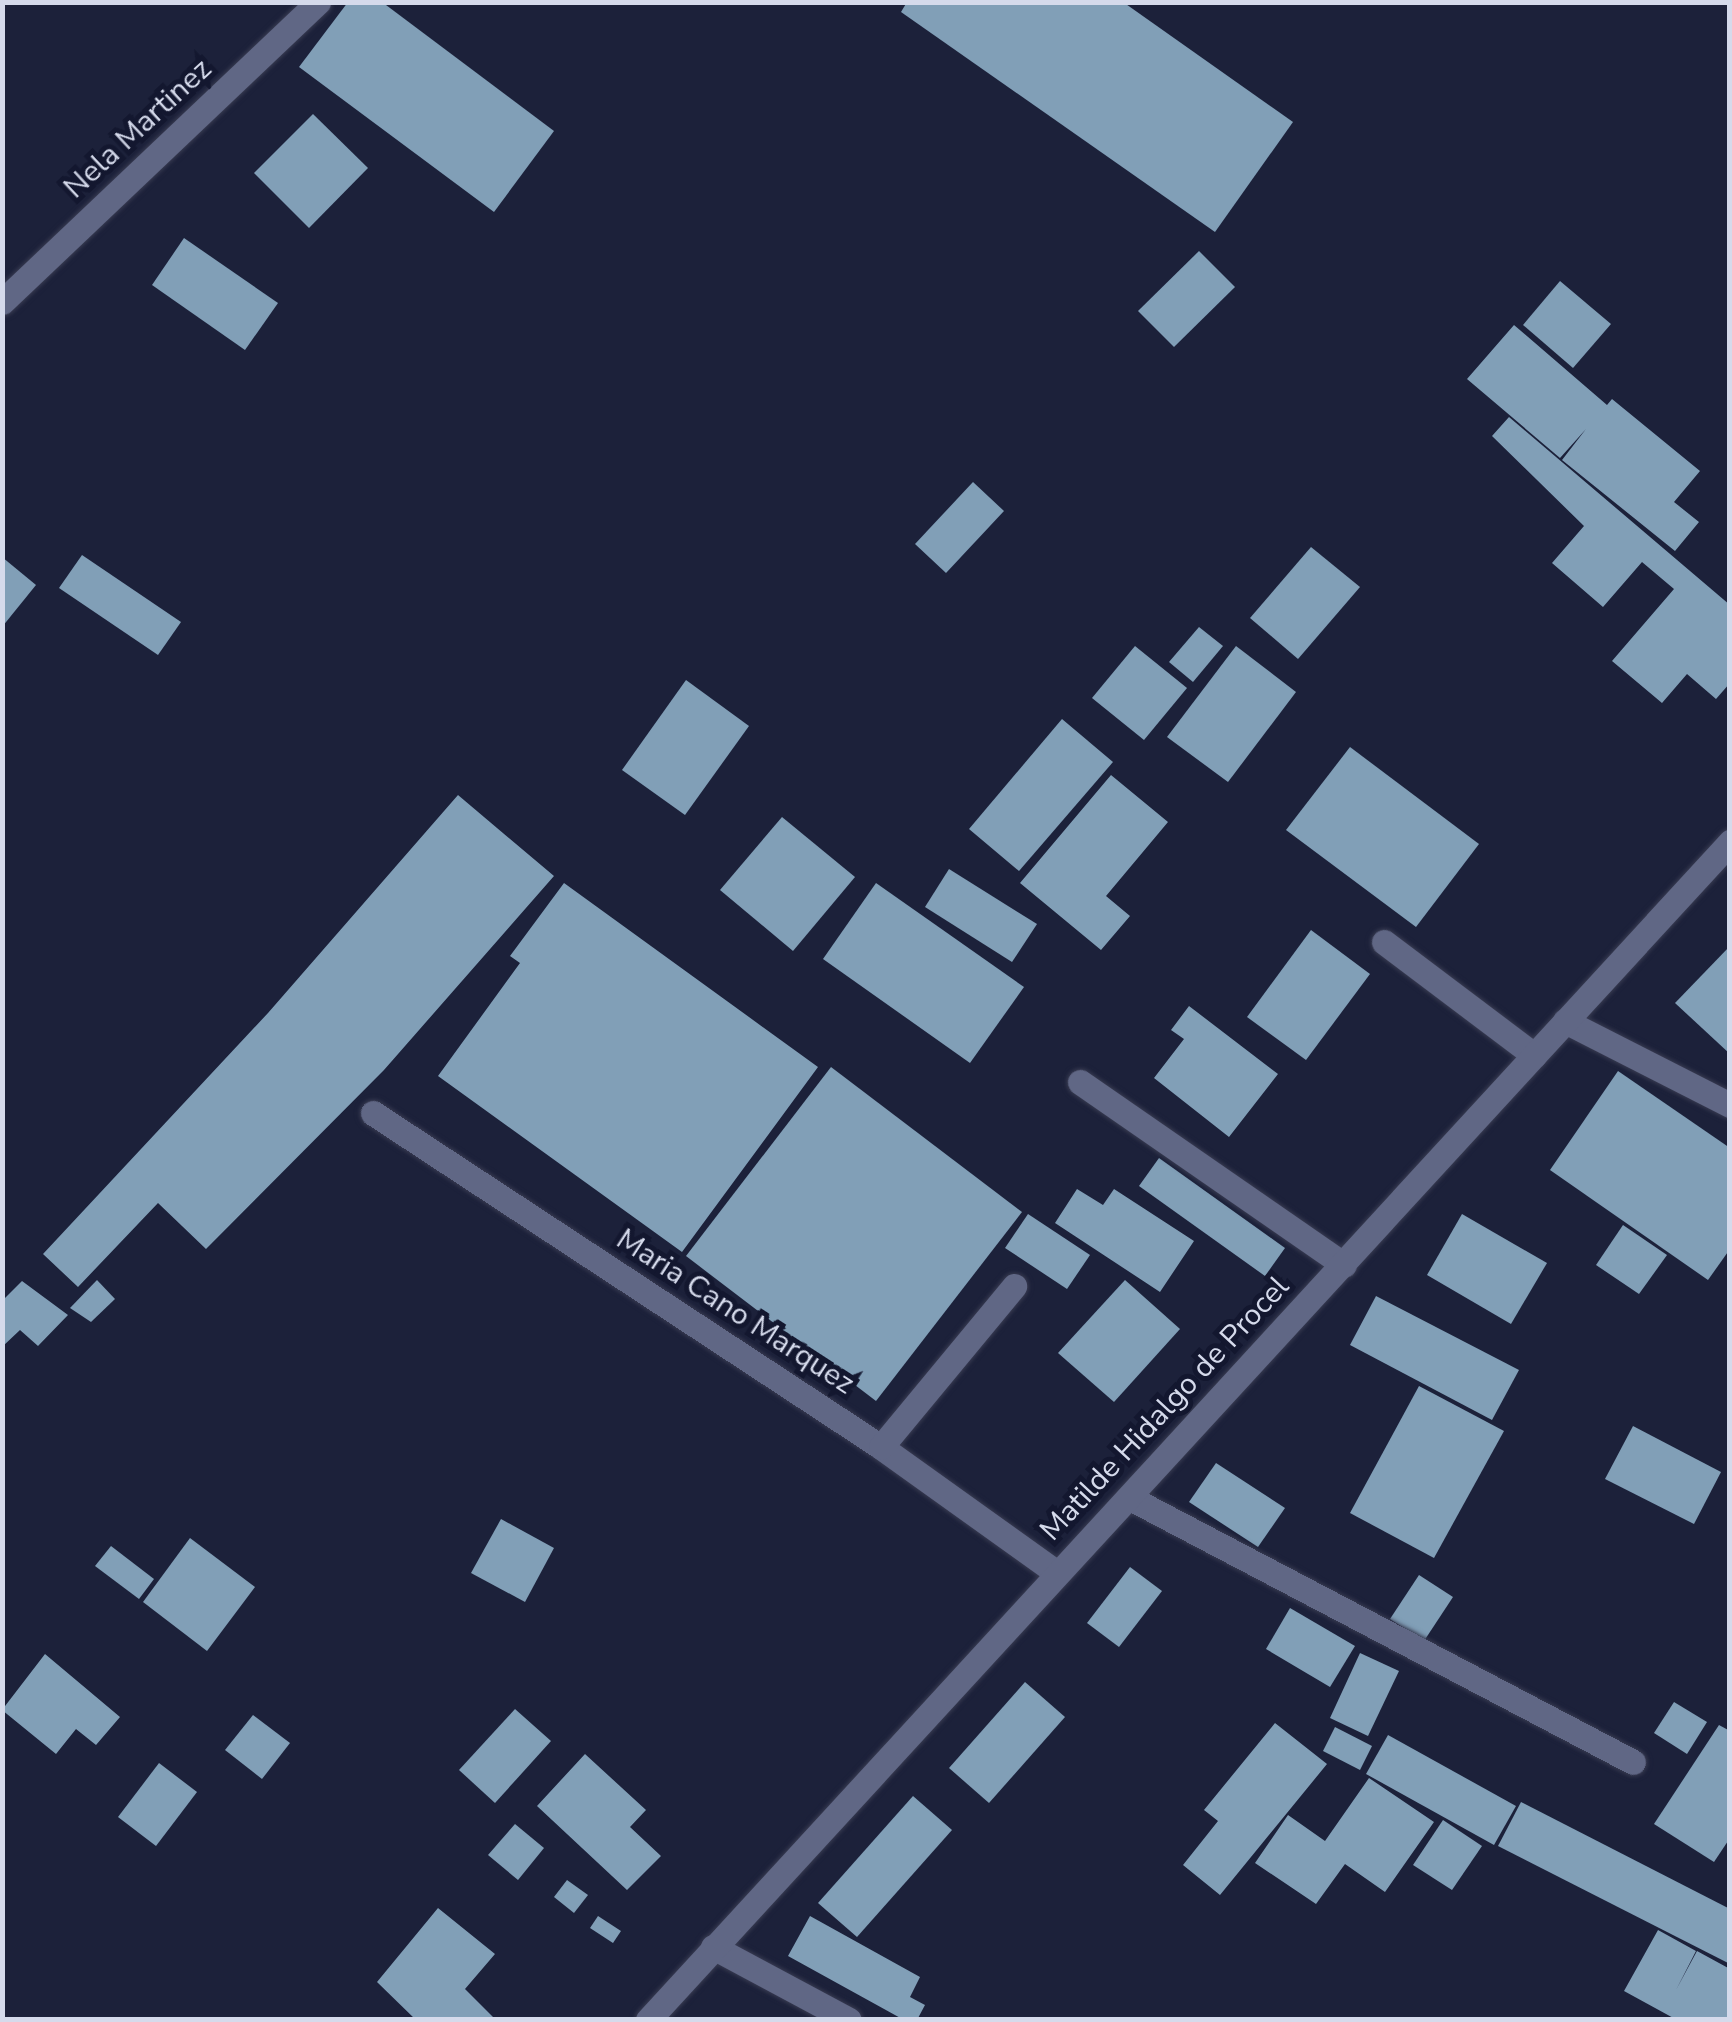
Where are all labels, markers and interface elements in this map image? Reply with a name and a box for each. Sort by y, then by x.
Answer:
street label: Nela Martinez [57,52,219,206]
street label: Maria Cano Marquez [609,1222,861,1402]
street label: Matilde Hidalgo de Procel [1033,1269,1297,1549]

